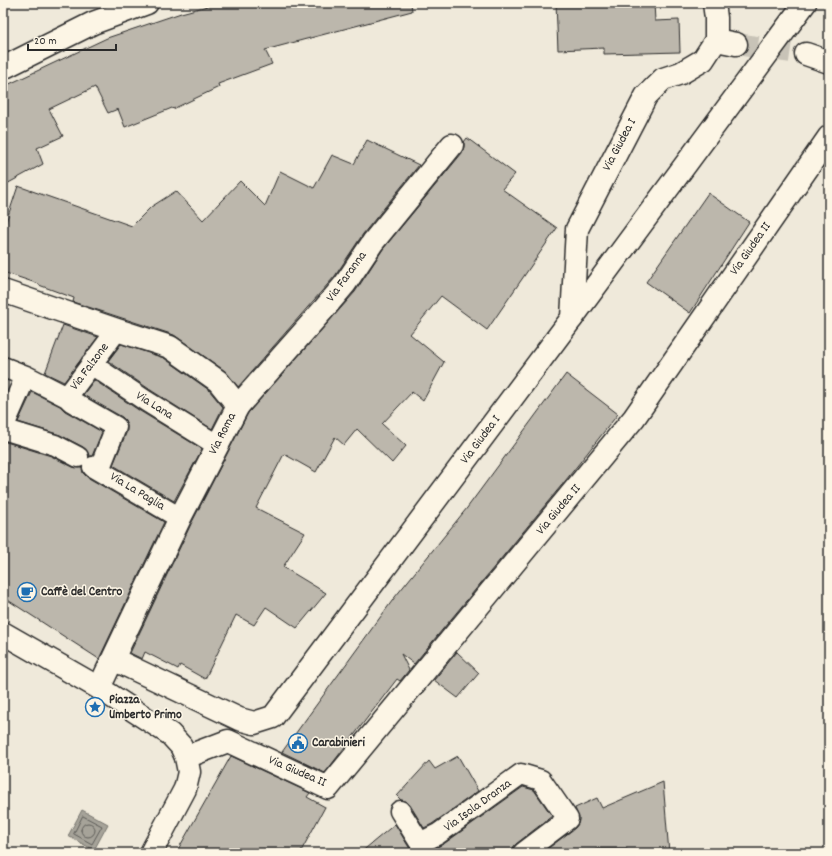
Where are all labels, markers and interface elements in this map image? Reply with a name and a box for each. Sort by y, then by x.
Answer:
scale bar [28,26,116,52]
text: 20 m [34,33,57,50]
street label: Via Giudea I [598,115,642,175]
street label: Via Giudea II [726,218,776,280]
street label: Via Faranna [322,247,372,306]
street label: Via Falzone [66,339,114,395]
street label: Via Lana [131,387,177,425]
street label: Via Roma [204,409,242,458]
street label: Via Giudea I [456,411,506,469]
street label: Via La Paglia [106,468,169,516]
street label: Via Giudea II [532,480,586,540]
cafe icon: Caffè del Centro [16,581,38,603]
place label: Caffè del Centro [41,583,123,602]
place label: Piazza Umberto Primo [109,691,182,725]
place icon: Piazza Umberto Primo [84,696,106,718]
public building icon: Carabinieri [287,732,309,754]
place label: Carabinieri [312,734,365,753]
street label: Via Giudea II [265,751,329,793]
street label: Via Isola Dranza [440,774,517,837]

